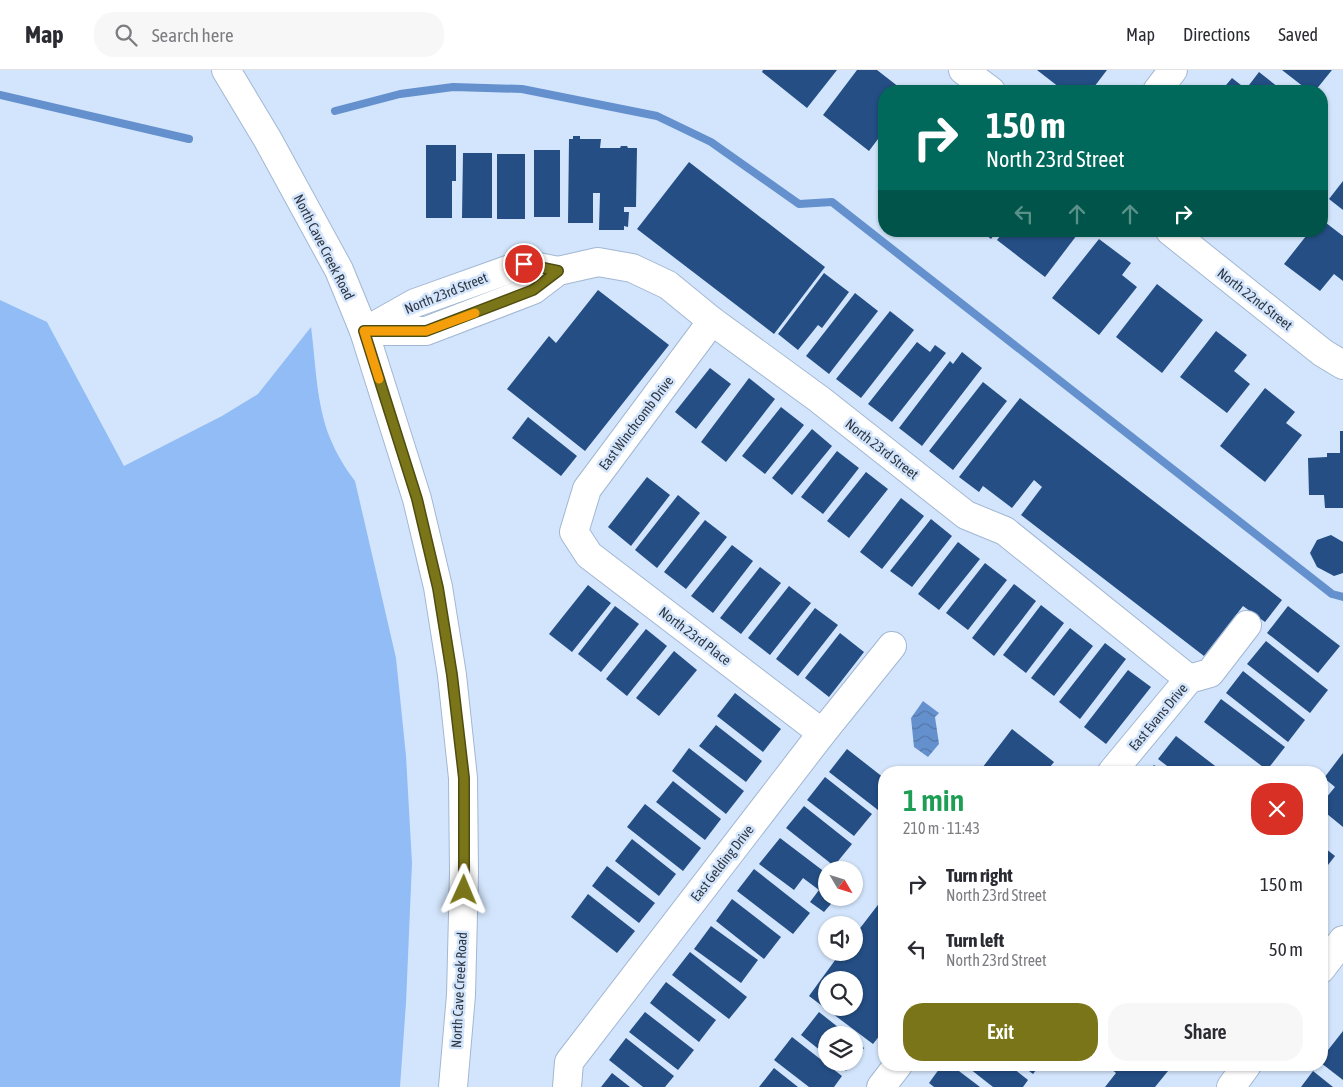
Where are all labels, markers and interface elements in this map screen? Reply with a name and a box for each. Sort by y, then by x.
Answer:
search box [94,12,444,57]
text: Map [25,21,64,48]
icon: search [112,21,140,49]
text: Search here [152,24,234,46]
text: Map [1126,24,1155,45]
text: Directions [1183,24,1250,45]
text: Saved [1278,24,1318,45]
icon: right [903,105,968,170]
text: 150 m [986,105,1065,145]
text: North 23rd Street [986,146,1125,172]
street label: North Cave Creek Road [291,192,357,302]
icon: left [1010,200,1038,228]
icon: ahead [1063,200,1091,228]
icon: ahead [1116,200,1144,228]
icon: right [1169,200,1197,228]
pin [503,243,545,285]
icon: arrive [510,250,538,278]
street label: North 22nd Street [1214,265,1296,333]
street label: North 23rd Street [402,269,490,317]
street label: East Winchcomb Drive [596,373,676,473]
street label: North 23rd Street [842,416,922,482]
street label: North 23rd Place [656,604,734,668]
street label: East Evans Drive [1125,680,1191,754]
text: 1 min [903,783,964,817]
button: close [1251,783,1303,835]
text: 210 m · 11:43 [903,819,980,837]
street label: East Gelding Drive [687,822,757,904]
north arrow [818,861,862,906]
map controls [818,861,863,1071]
position arrow [437,863,489,915]
text: Turn right [946,864,1013,886]
icon: right [903,870,931,898]
text: 150 m [1260,873,1303,895]
text: North 23rd Street [946,886,1047,904]
button: sound [818,916,863,961]
text: Turn left [946,929,1004,951]
street label: North Cave Creek Road [448,932,470,1048]
icon: left [903,935,931,963]
text: 50 m [1269,938,1303,960]
text: North 23rd Street [946,951,1047,969]
button: search [818,971,863,1016]
button: Exit [903,1003,1098,1061]
button: Share [1108,1003,1303,1061]
button: layers [818,1026,863,1071]

